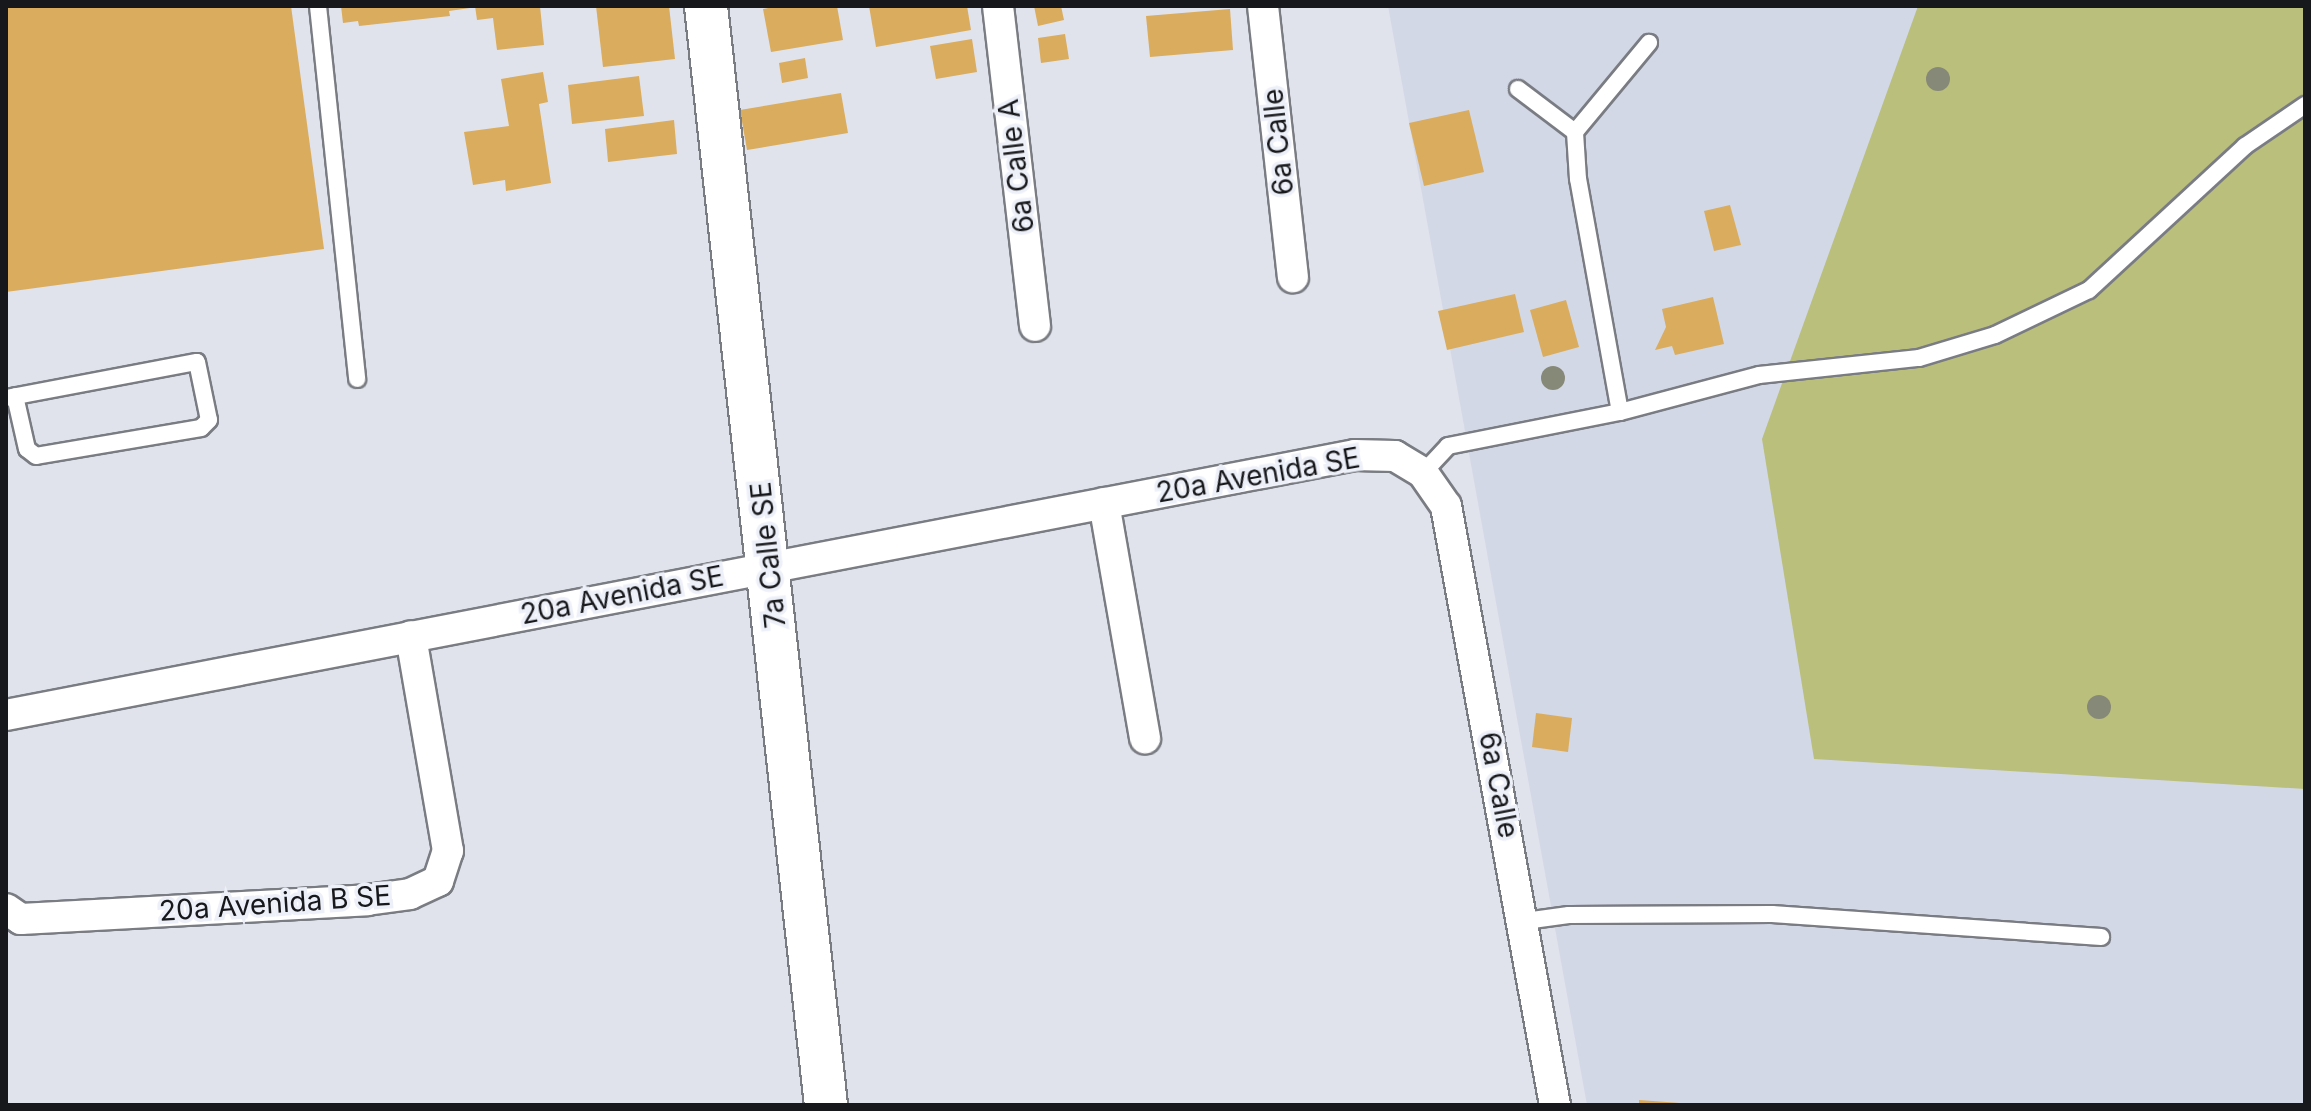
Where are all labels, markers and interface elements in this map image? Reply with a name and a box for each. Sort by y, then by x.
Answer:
street label: 6a Calle [1256,87,1300,197]
street label: 6a Calle A [991,97,1041,235]
street label: 20a Avenida SE [1154,441,1362,509]
street label: 7a Calle SE [744,480,792,630]
street label: 20a Avenida SE [518,559,726,631]
street label: 6a Calle [1472,729,1526,841]
street label: 20a Avenida B SE [158,878,392,928]

